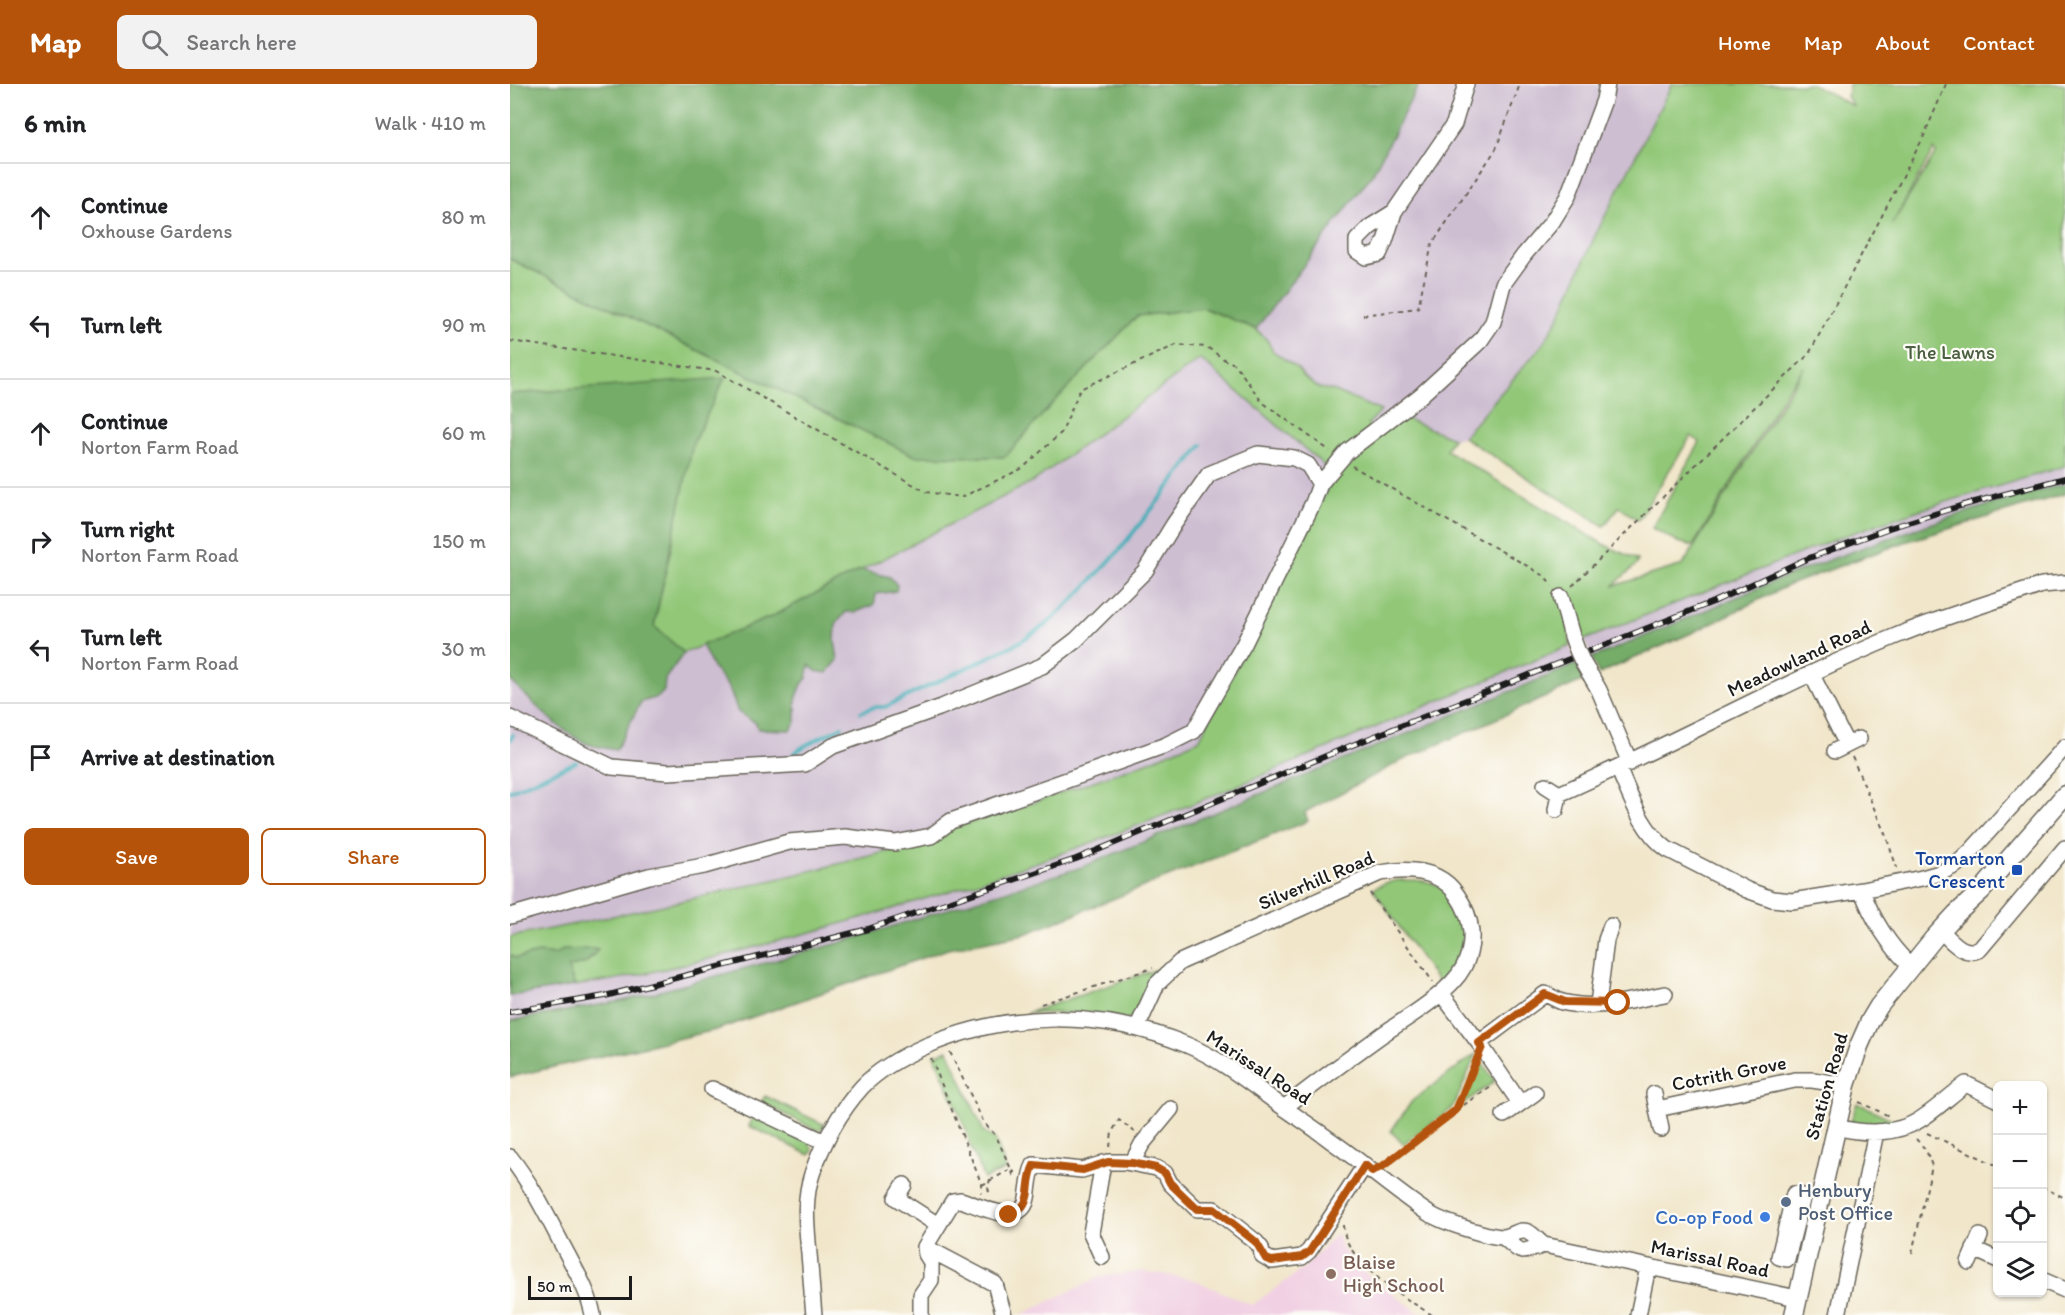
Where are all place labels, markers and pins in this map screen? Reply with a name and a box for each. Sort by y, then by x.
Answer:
place label: Tormarton Crescent [1915,846,2006,893]
marker: Tormarton Crescent [2010,863,2024,877]
place label: Henbury Post Office [1798,1178,1893,1225]
marker: Henbury Post Office [1779,1195,1793,1209]
place label: Co-op Food [1655,1205,1753,1229]
marker: Co-op Food [1758,1210,1772,1224]
place label: Blaise High School [1343,1250,1445,1297]
marker: Blaise High School [1324,1267,1338,1281]

